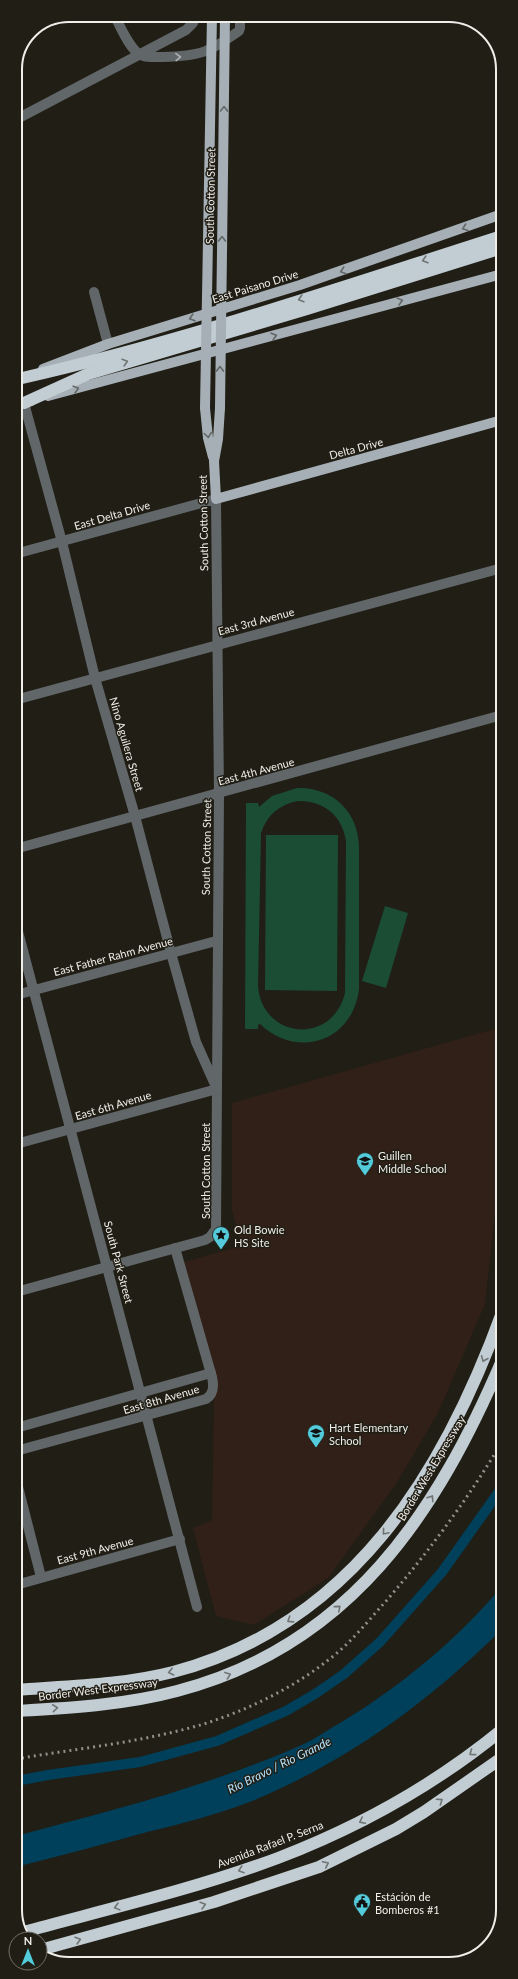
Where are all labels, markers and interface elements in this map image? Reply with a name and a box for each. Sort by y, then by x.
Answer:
one-way arrow [175,52,181,61]
one-way arrow [220,106,228,112]
street label: South Cotton Street [203,148,217,244]
one-way arrow [462,223,469,231]
one-way arrow [218,236,226,242]
one-way arrow [421,255,428,264]
one-way arrow [339,266,346,274]
street label: East Paisano Drive [210,267,300,305]
one-way arrow [297,294,304,303]
one-way arrow [396,298,403,306]
one-way arrow [189,313,196,322]
one-way arrow [271,332,278,341]
one-way arrow [122,358,129,367]
one-way arrow [216,366,224,372]
one-way arrow [72,385,79,394]
one-way arrow [203,432,212,438]
street label: Delta Drive [328,435,384,461]
street label: South Cotton Street [196,475,210,571]
street label: East Delta Drive [73,498,152,532]
street label: East 3rd Avenue [216,605,296,637]
street label: Nino Aguilera Street [107,695,147,793]
street label: East 4th Avenue [216,755,296,787]
street label: South Cotton Street [199,799,213,895]
street label: East Father Rahm Avenue [52,934,174,978]
street label: East 6th Avenue [73,1088,153,1122]
street label: South Cotton Street [199,1123,212,1219]
place label: Guillen Middle School [378,1149,447,1175]
school or university icon: Guillen Middle School [355,1151,375,1176]
street label: South Park Street [102,1220,136,1305]
place label: Old Bowie HS Site [234,1223,285,1249]
place icon: Old Bowie HS Site [211,1225,231,1250]
one-way arrow [480,1356,488,1363]
street label: East 8th Avenue [121,1382,201,1416]
street label: Border West Expressway [394,1413,468,1523]
place label: Hart Elementary School [329,1421,409,1447]
school or university icon: Hart Elementary School [306,1423,326,1448]
one-way arrow [426,1495,433,1502]
one-way arrow [383,1528,390,1535]
street label: East 9th Avenue [55,1534,135,1566]
one-way arrow [334,1606,341,1613]
one-way arrow [287,1615,294,1622]
one-way arrow [168,1667,174,1675]
one-way arrow [224,1672,231,1680]
street label: Border West Expressway [38,1675,159,1703]
one-way arrow [52,1704,58,1713]
water label: Río Bravo / Rio Grande [225,1733,333,1797]
one-way arrow [469,1748,476,1756]
one-way arrow [435,1799,442,1806]
one-way arrow [358,1816,366,1824]
street label: Avenida Rafael P. Serna [215,1818,325,1870]
one-way arrow [322,1861,329,1869]
one-way arrow [238,1866,245,1874]
place label: Estáción de Bomberos #1 [375,1890,440,1916]
public building icon: Estáción de Bomberos #1 [352,1892,372,1917]
one-way arrow [199,1901,206,1910]
one-way arrow [113,1902,120,1911]
north arrow [8,1931,48,1971]
text: N [24,1934,32,1947]
one-way arrow [74,1936,81,1945]

